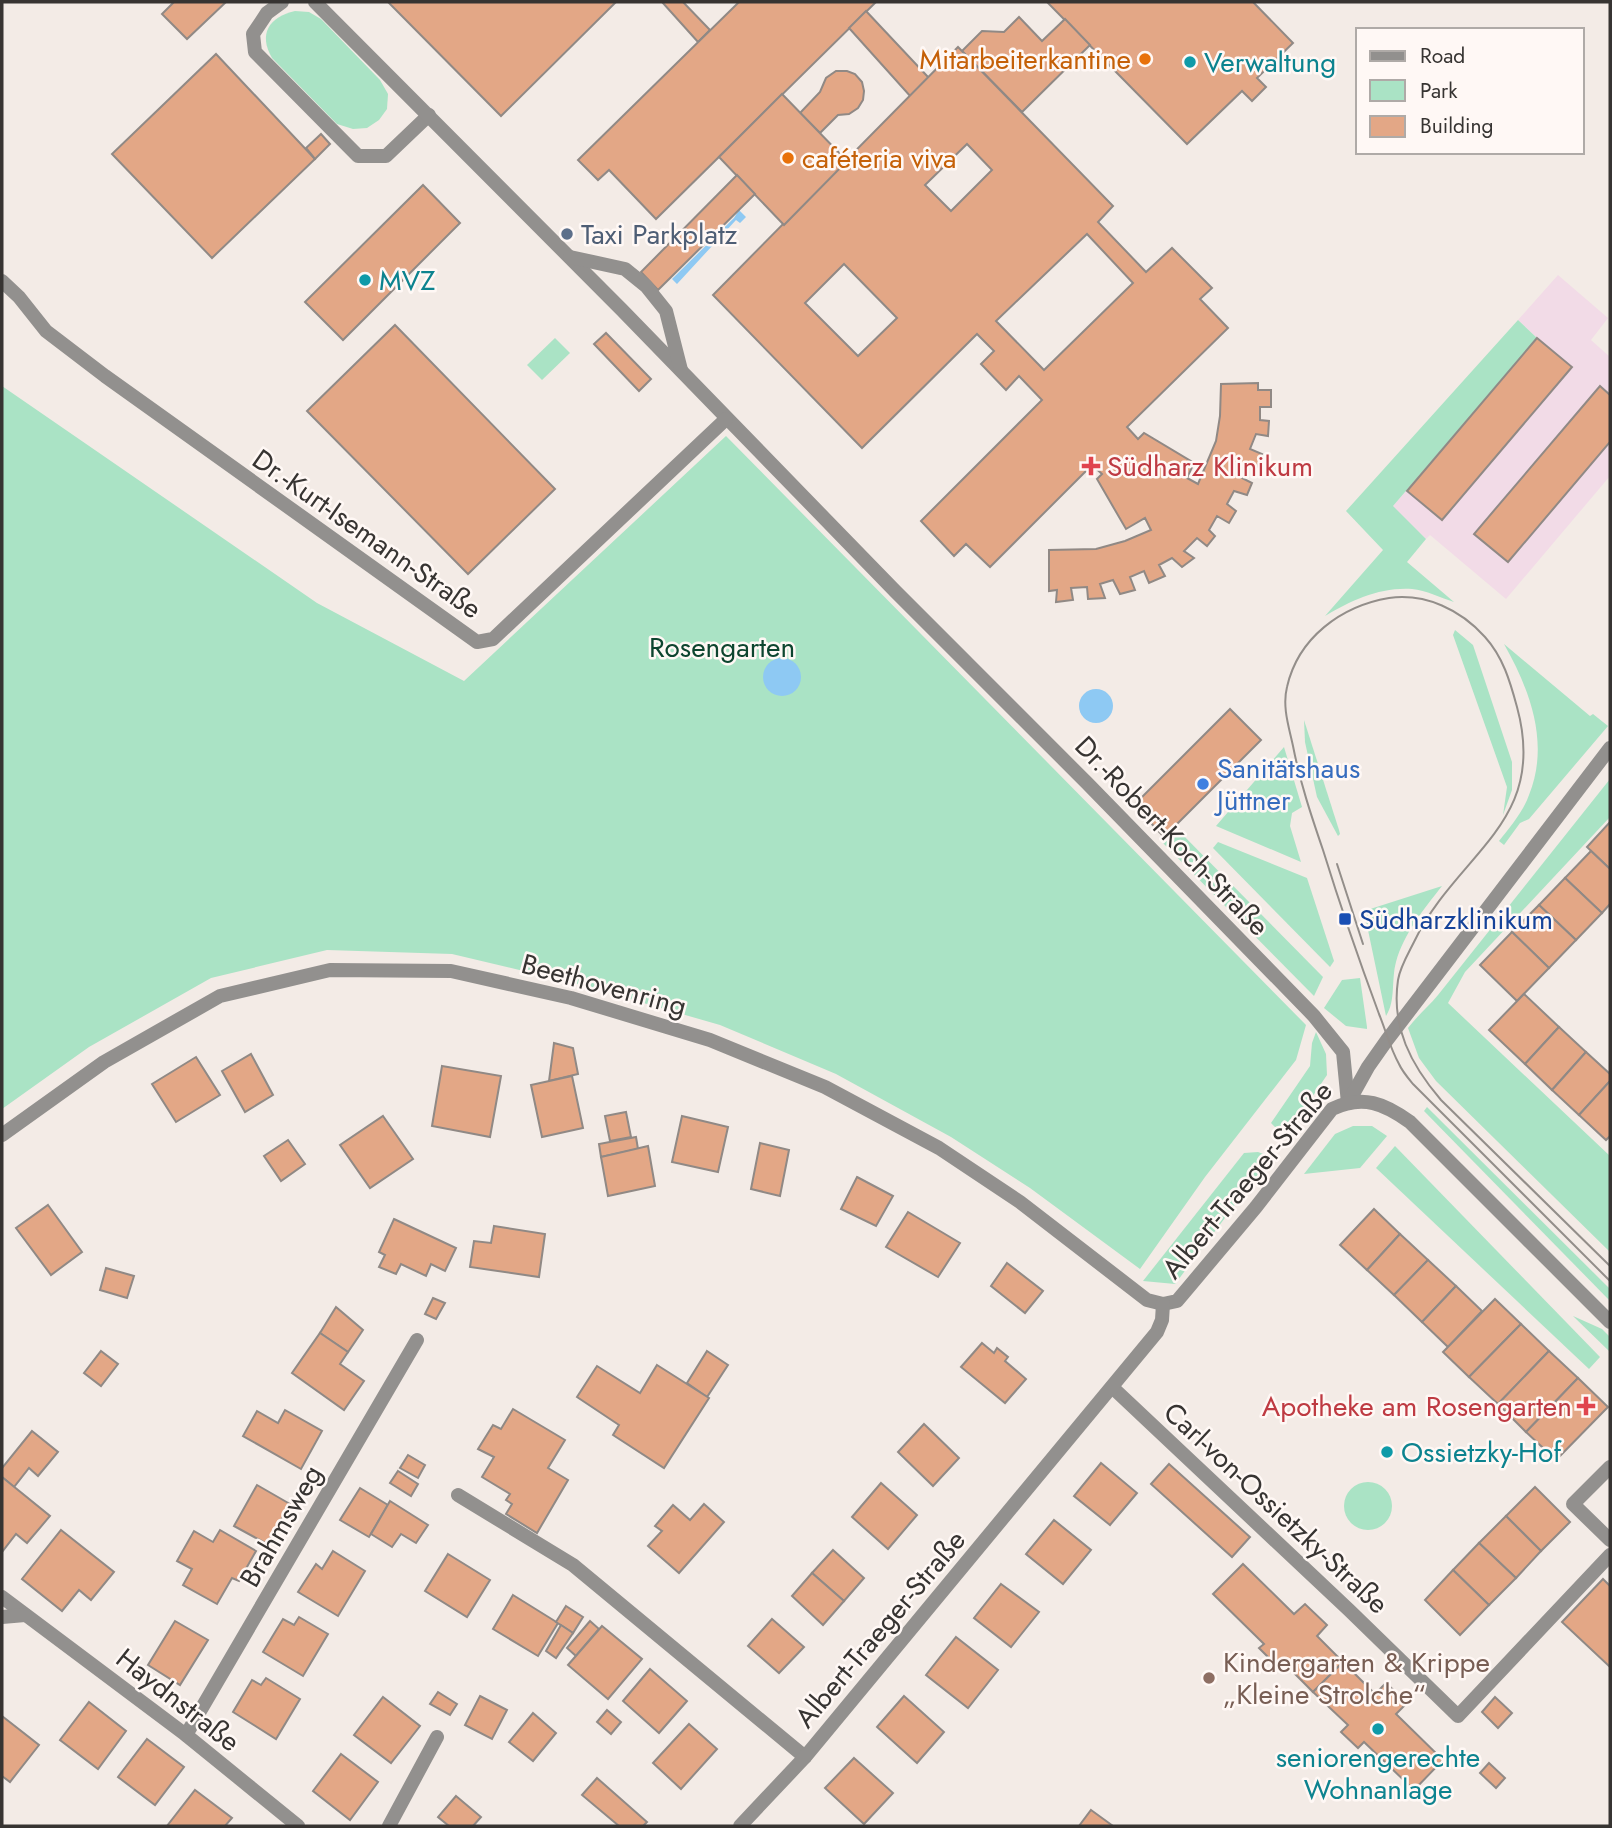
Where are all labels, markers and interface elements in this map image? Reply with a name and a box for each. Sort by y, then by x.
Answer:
legend [1356,28,1584,154]
place label: Mitarbeiterkantine [919,39,1131,80]
text: Road [1420,41,1465,71]
place label: Verwaltung [1204,42,1336,83]
marker: Mitarbeiterkantine [1137,51,1153,67]
marker: Verwaltung [1182,54,1198,70]
text: Park [1420,76,1458,106]
text: Building [1420,111,1493,141]
place label: caféteria viva [802,138,957,179]
marker: caféteria viva [780,150,796,166]
place label: Taxi Parkplatz [581,214,738,255]
marker: Taxi Parkplatz [559,226,575,242]
place label: MVZ [379,260,435,301]
marker: MVZ [357,272,373,288]
street label: Dr.-Kurt-Isemann-Straße [244,439,490,629]
place label: Südharz Klinikum [1107,446,1313,487]
marker: Südharz Klinikum [1081,456,1101,476]
park label: Rosengarten [649,627,795,668]
street label: Dr.-Robert-Koch-Straße [1065,727,1279,945]
place label: Sanitätshaus Jüttner [1213,748,1360,821]
marker: Sanitätshaus Jüttner [1195,776,1211,792]
place label: Südharzklinikum [1359,899,1553,940]
marker: Südharzklinikum [1337,911,1353,927]
street label: Beethovenring [517,943,691,1027]
street label: Albert-Traeger-Straße [1152,1072,1342,1288]
place label: Apotheke am Rosengarten [1262,1386,1572,1427]
street label: Carl-von-Ossietzky-Straße [1154,1393,1398,1623]
marker: Apotheke am Rosengarten [1578,1398,1594,1414]
place label: Ossietzky-Hof [1401,1432,1562,1473]
marker: Ossietzky-Hof [1379,1444,1395,1460]
street label: Brahmsweg [229,1457,333,1595]
street label: Albert-Traeger-Straße [785,1521,975,1737]
street label: Haydnstraße [107,1638,249,1762]
place label: Kindergarten & Krippe „Kleine Strolche“ [1223,1642,1490,1715]
marker: Kindergarten & Krippe „Kleine Strolche“ [1201,1670,1217,1686]
marker: seniorengerechte Wohnanlage [1370,1721,1386,1737]
place label: seniorengerechte Wohnanlage [1276,1737,1480,1810]

